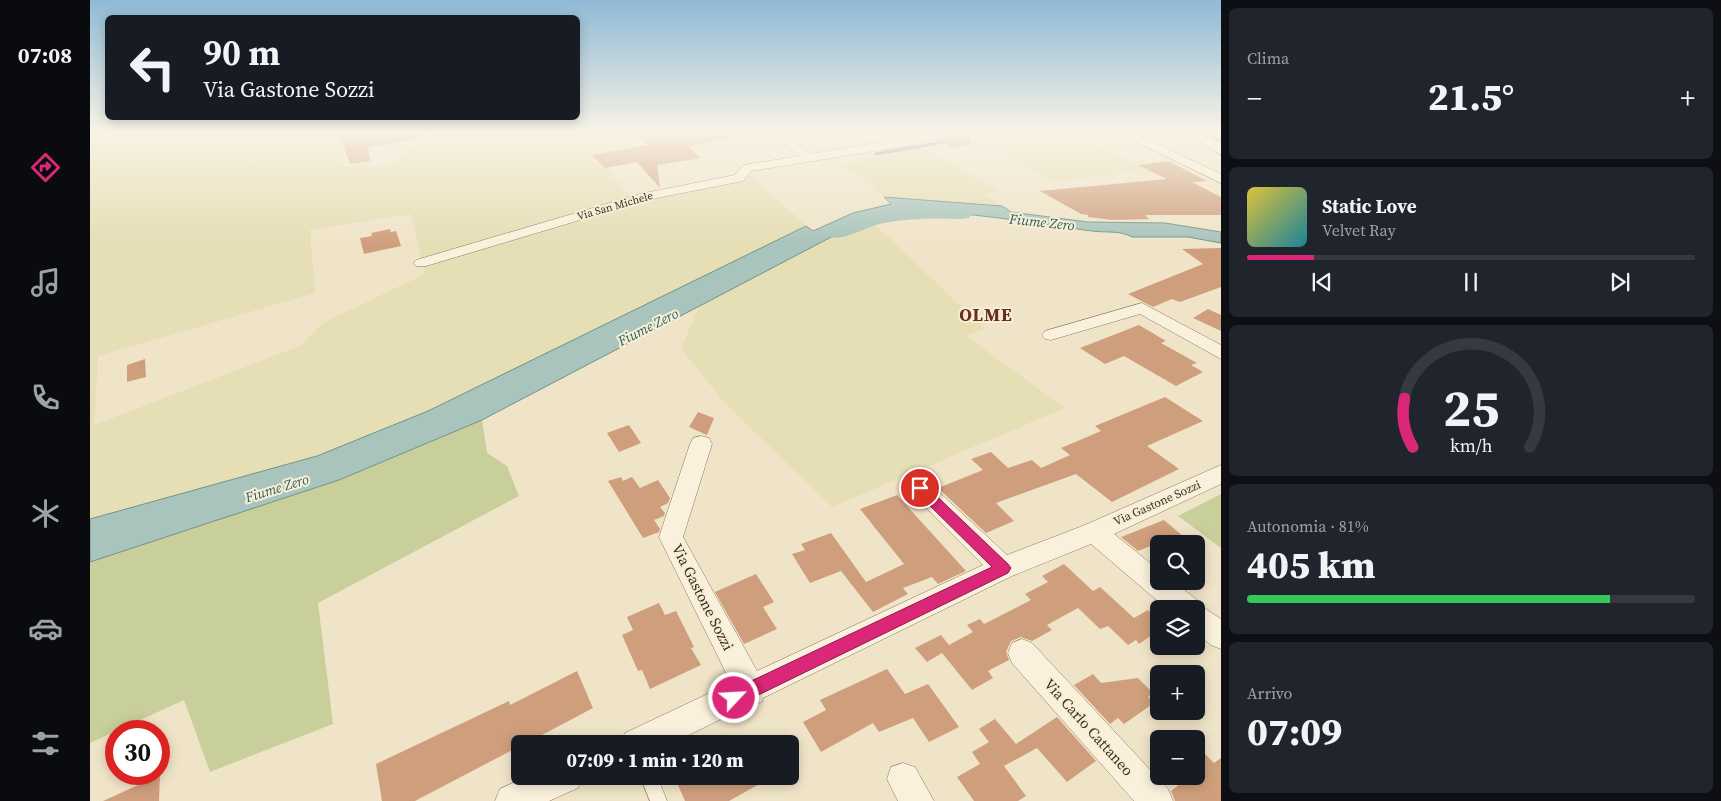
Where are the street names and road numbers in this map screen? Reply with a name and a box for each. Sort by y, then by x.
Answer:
street label: Via San Michele [575,188,655,224]
street label: Via Gastone Sozzi [1111,476,1203,529]
street label: Via Gastone Sozzi [667,540,739,654]
street label: Via Carlo Cattaneo [1040,674,1138,780]

